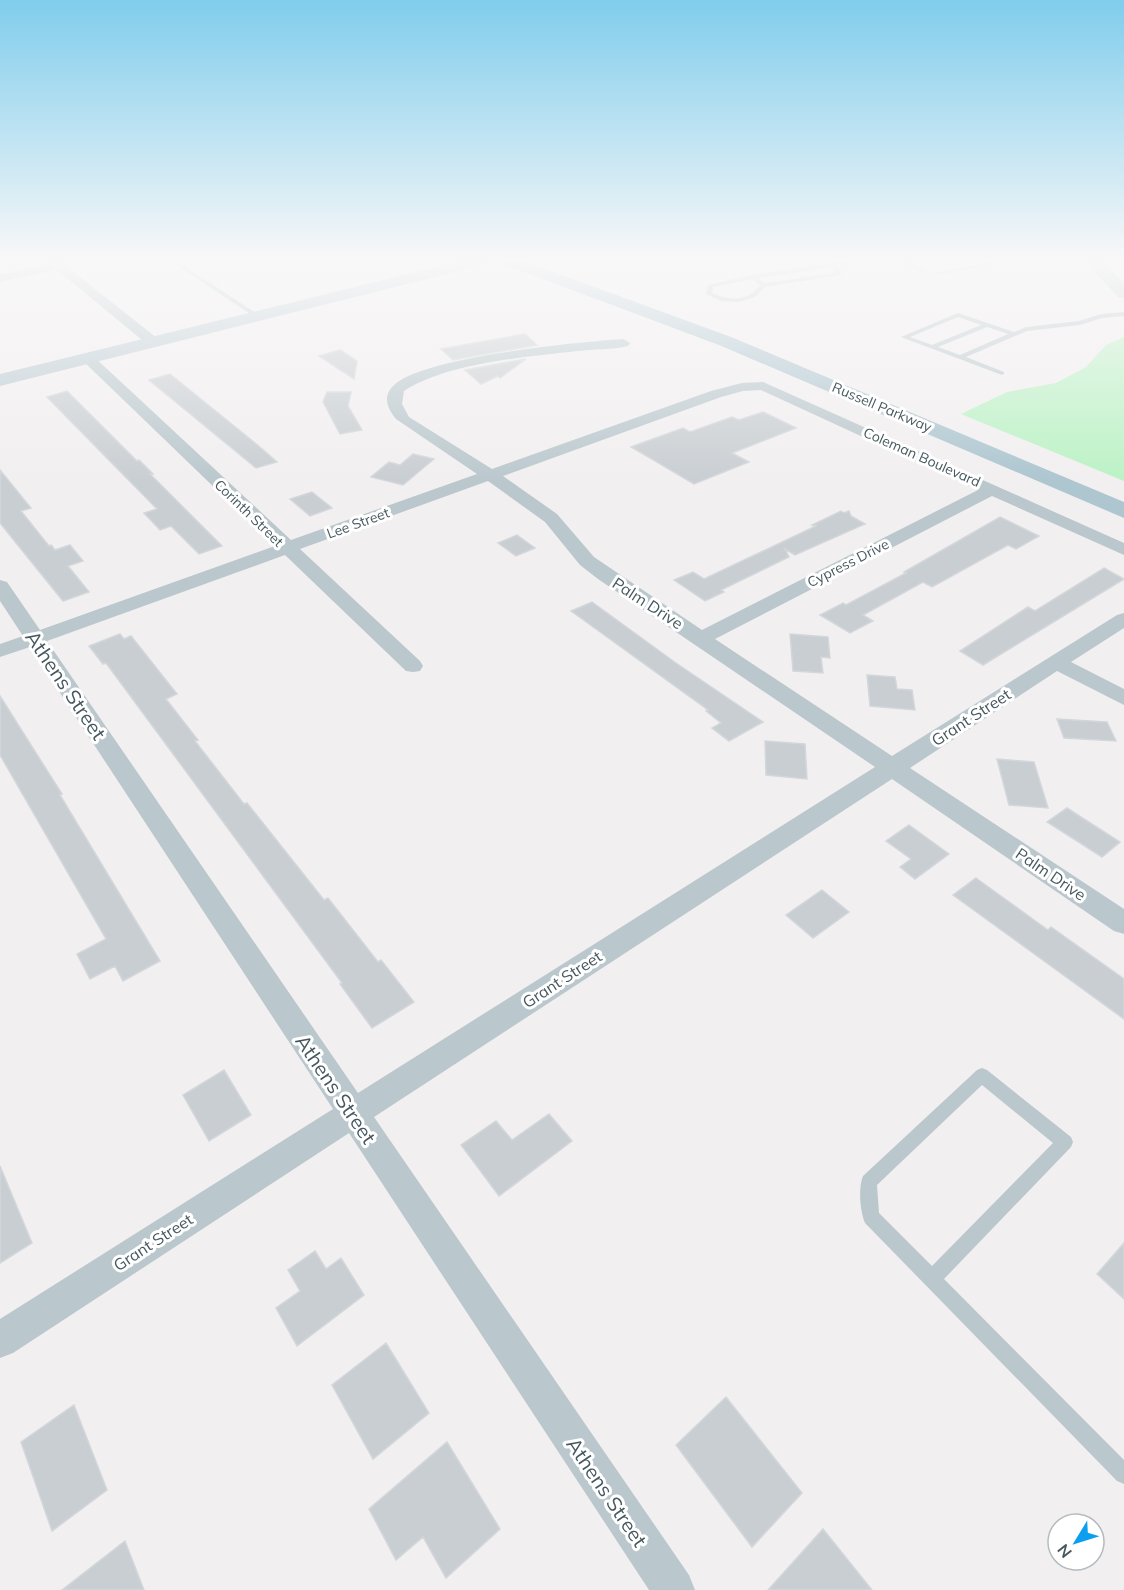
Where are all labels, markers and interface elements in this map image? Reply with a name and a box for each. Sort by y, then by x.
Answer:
street label: Russell Parkway [829,378,935,436]
street label: Coleman Boulevard [861,423,983,491]
street label: Corinth Street [211,476,287,551]
street label: Lee Street [324,503,392,543]
street label: Cypress Drive [804,535,892,591]
street label: Palm Drive [609,573,687,633]
street label: Athens Street [20,626,112,744]
street label: Grant Street [928,684,1015,750]
street label: Palm Drive [1012,843,1090,905]
street label: Grant Street [519,946,606,1012]
street label: Athens Street [290,1030,382,1148]
street label: Grant Street [110,1209,197,1275]
street label: Athens Street [561,1433,653,1551]
north arrow [1046,1512,1106,1572]
text: N [1053,1540,1076,1562]

